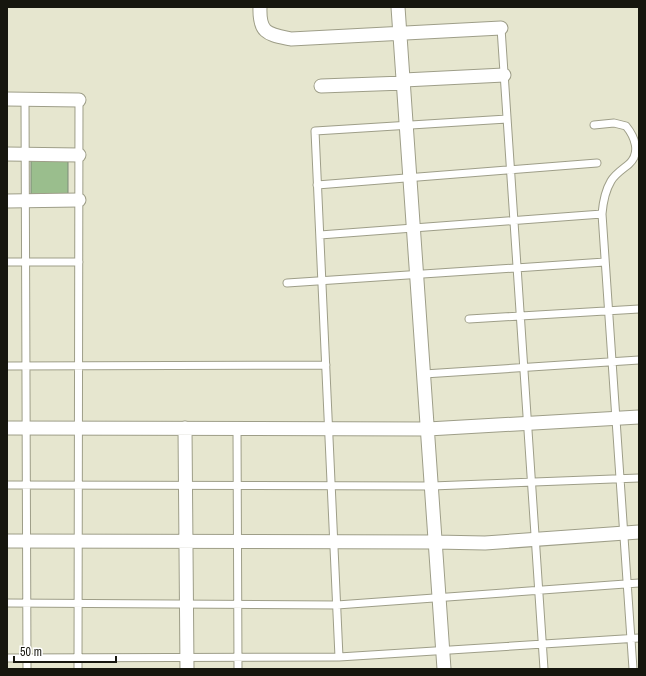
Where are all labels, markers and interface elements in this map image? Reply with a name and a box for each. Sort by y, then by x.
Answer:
scale bar [14,638,116,664]
text: 50 m [20,644,42,660]

